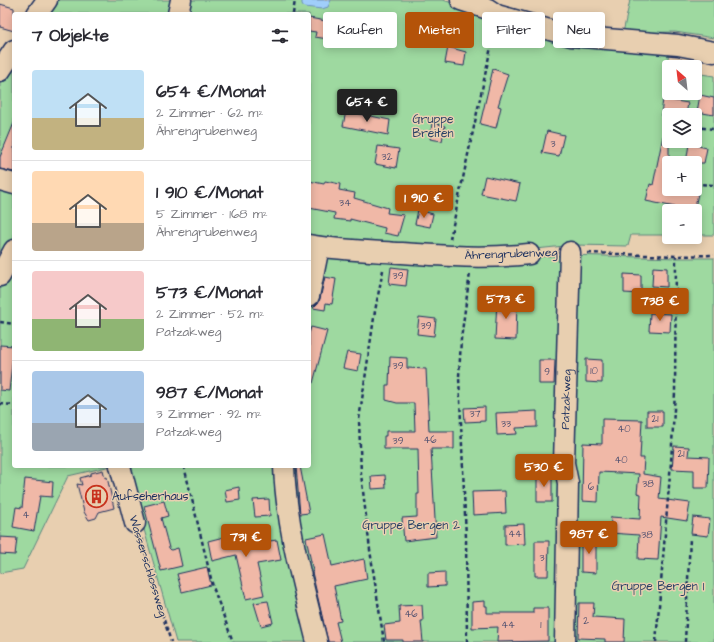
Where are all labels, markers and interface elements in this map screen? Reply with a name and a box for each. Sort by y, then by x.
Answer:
chip: Kaufen [323,12,397,48]
chip: Mieten [405,12,474,48]
chip: Filter [482,12,545,48]
chip: Neu [553,12,605,48]
text: 7 Objekte [32,24,109,48]
icon: filters [269,25,291,47]
north arrow [662,60,702,100]
map controls [662,60,702,244]
text: 654 €/Monat [156,80,266,104]
icon: home [64,86,112,134]
pin: 654 € [339,89,395,123]
text: 654 € [346,93,388,111]
text: 2 Zimmer · 62 m² [156,104,263,122]
button: layers [662,108,702,148]
park label: Gruppe Breiten [413,111,454,142]
text: Ährengrubenweg [156,122,257,140]
house number: 3 [550,137,556,151]
house number: 32 [382,150,393,164]
button: + [662,156,702,196]
text: 1 910 €/Monat [156,181,263,205]
pin: 1 910 € [387,185,461,219]
icon: home [64,187,112,235]
text: 1 910 € [404,189,444,207]
house number: 34 [339,196,351,210]
button: − [662,204,702,244]
text: 5 Zimmer · 168 m² [156,205,268,223]
text: Ährengrubenweg [156,223,257,241]
street label: Ährengrubenweg [464,244,558,265]
house number: 39 [393,269,404,283]
text: 573 €/Monat [156,281,263,305]
pin: 573 € [478,286,534,320]
icon: home [64,287,112,335]
pin: 738 € [632,288,688,322]
text: 573 € [486,290,526,308]
text: 738 € [641,292,679,310]
text: 2 Zimmer · 52 m² [156,305,264,323]
house number: 39 [421,319,432,333]
text: Patzakweg [156,323,221,341]
house number: 39 [393,359,404,373]
house number: 10 [590,364,598,378]
house number: 9 [544,365,550,379]
street label: Patzakweg [556,369,576,430]
text: 987 €/Monat [156,381,263,405]
icon: home [64,387,112,435]
text: 3 Zimmer · 92 m² [156,405,262,423]
house number: 37 [469,407,481,421]
house number: 21 [651,412,659,426]
house number: 33 [501,417,511,431]
house number: 40 [617,422,631,436]
text: Patzakweg [156,423,221,441]
house number: 46 [423,433,437,447]
house number: 39 [393,434,404,448]
house number: 21 [677,447,685,461]
house number: 40 [614,453,628,467]
pin: 530 € [516,454,572,488]
text: 530 € [524,458,564,476]
house number: 38 [642,477,654,491]
house number: 6 [588,480,595,494]
building icon: Aufseherhaus [83,483,109,509]
place label: Aufseherhaus [112,488,189,505]
house number: 4 [23,508,30,522]
street label: Wasserschlossweg [124,513,172,619]
park label: Gruppe Bergen 2 [362,517,460,535]
pin: 987 € [561,521,617,555]
pin: 731 € [218,524,274,558]
text: 987 € [569,525,609,543]
house number: 44 [508,527,522,541]
text: 731 € [230,528,262,546]
house number: 38 [641,528,653,542]
house number: 3 [539,551,545,565]
park label: Gruppe Bergen 1 [612,578,705,596]
house number: 46 [404,607,418,621]
house number: 2 [583,614,589,628]
house number: 44 [501,618,515,632]
house number: 1 [540,618,542,632]

